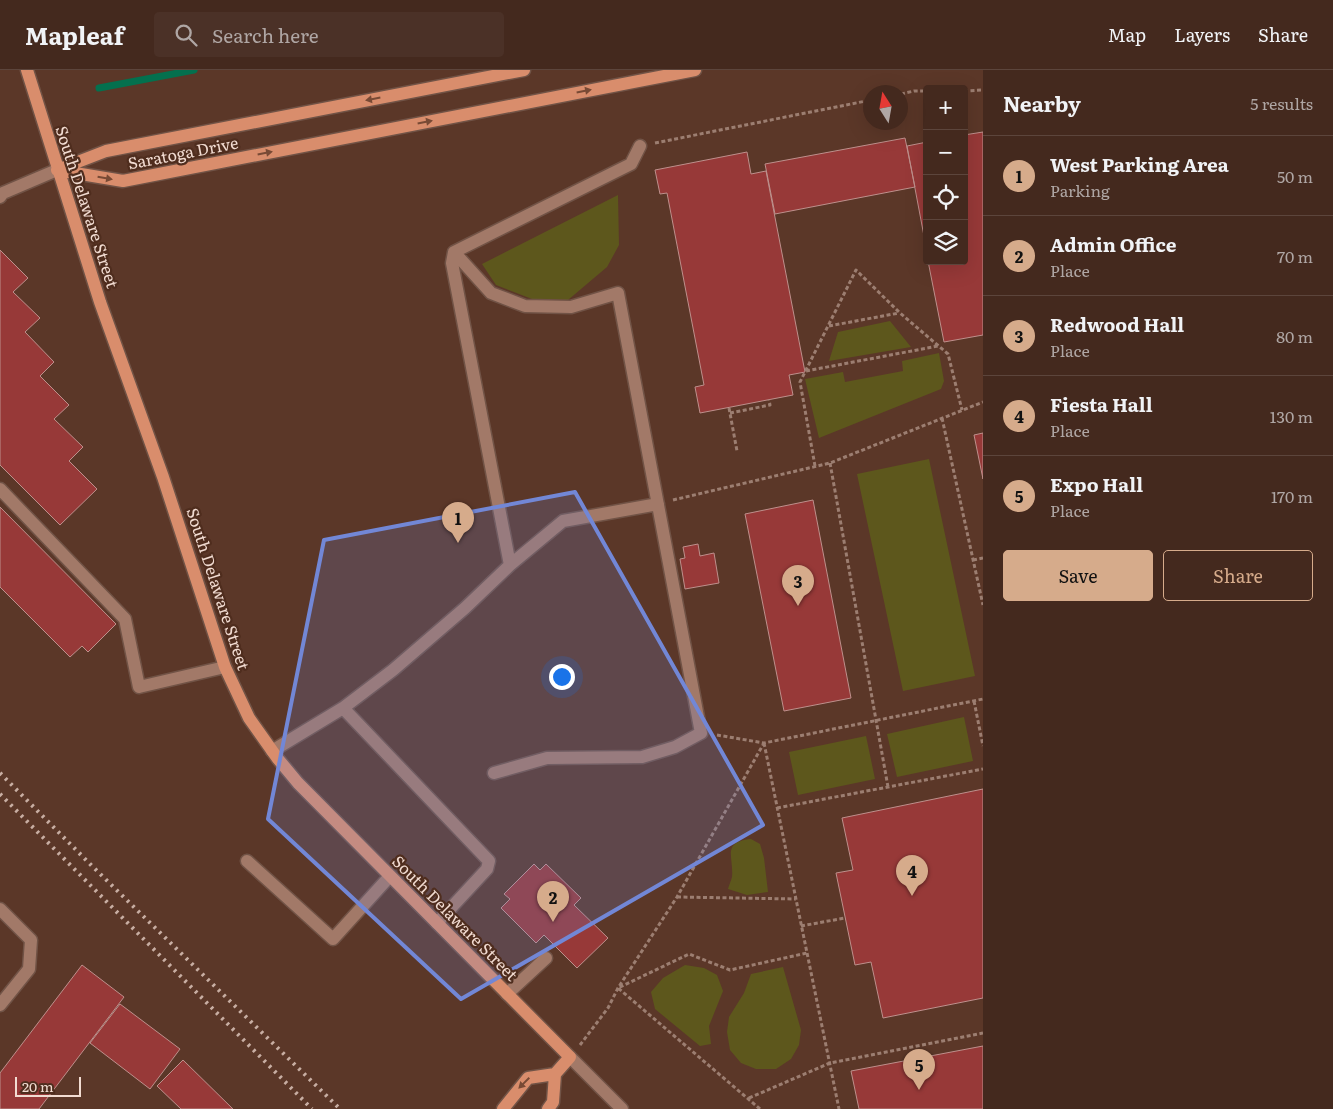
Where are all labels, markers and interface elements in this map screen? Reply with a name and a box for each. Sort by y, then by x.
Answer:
search box [154,12,504,57]
text: Mapleaf [25,17,124,52]
icon: search [172,21,200,49]
text: Search here [212,21,319,49]
text: Map [1108,21,1146,48]
text: Layers [1174,21,1230,48]
text: Share [1258,21,1308,48]
north arrow [863,85,908,130]
map controls [923,85,968,265]
button: + [923,85,968,130]
one-way arrow [577,87,593,95]
text: Nearby [1003,87,1081,118]
text: 5 results [1250,91,1313,115]
one-way arrow [366,95,381,103]
one-way arrow [417,118,433,126]
street label: South Delaware Street [50,122,126,291]
street label: Saratoga Drive [126,130,240,174]
button: − [923,130,968,175]
one-way arrow [257,149,273,157]
text: West Parking Area [1050,150,1229,178]
text: 1 [1016,164,1022,188]
text: 50 m [1277,164,1313,188]
one-way arrow [98,174,114,182]
button: locate [923,175,968,220]
text: Parking [1050,178,1110,202]
button: layers [923,220,968,265]
text: Admin Office [1050,230,1177,258]
text: 2 [1015,244,1023,268]
text: 70 m [1277,244,1313,268]
text: Place [1050,258,1090,282]
text: Redwood Hall [1050,310,1184,338]
text: 3 [1015,324,1023,348]
text: 80 m [1276,324,1313,348]
text: Place [1050,338,1090,362]
text: Fiesta Hall [1050,390,1153,418]
text: 4 [1014,404,1024,428]
text: 130 m [1270,404,1313,428]
text: Place [1050,418,1090,442]
text: Expo Hall [1050,470,1143,498]
text: 5 [1015,484,1023,508]
text: 170 m [1271,484,1313,508]
text: Place [1050,498,1090,522]
pin: 1 [442,502,474,543]
street label: South Delaware Street [181,504,257,673]
button: Save [1003,550,1153,601]
button: Share [1163,550,1313,601]
pin: 3 [782,565,814,606]
your location [549,664,575,690]
street label: South Delaware Street [387,849,524,986]
pin: 4 [896,855,928,896]
pin: 2 [537,881,569,922]
pin: 5 [903,1049,935,1090]
scale bar [15,1074,81,1097]
text: 20 m [22,1076,54,1096]
one-way arrow [518,1077,530,1089]

